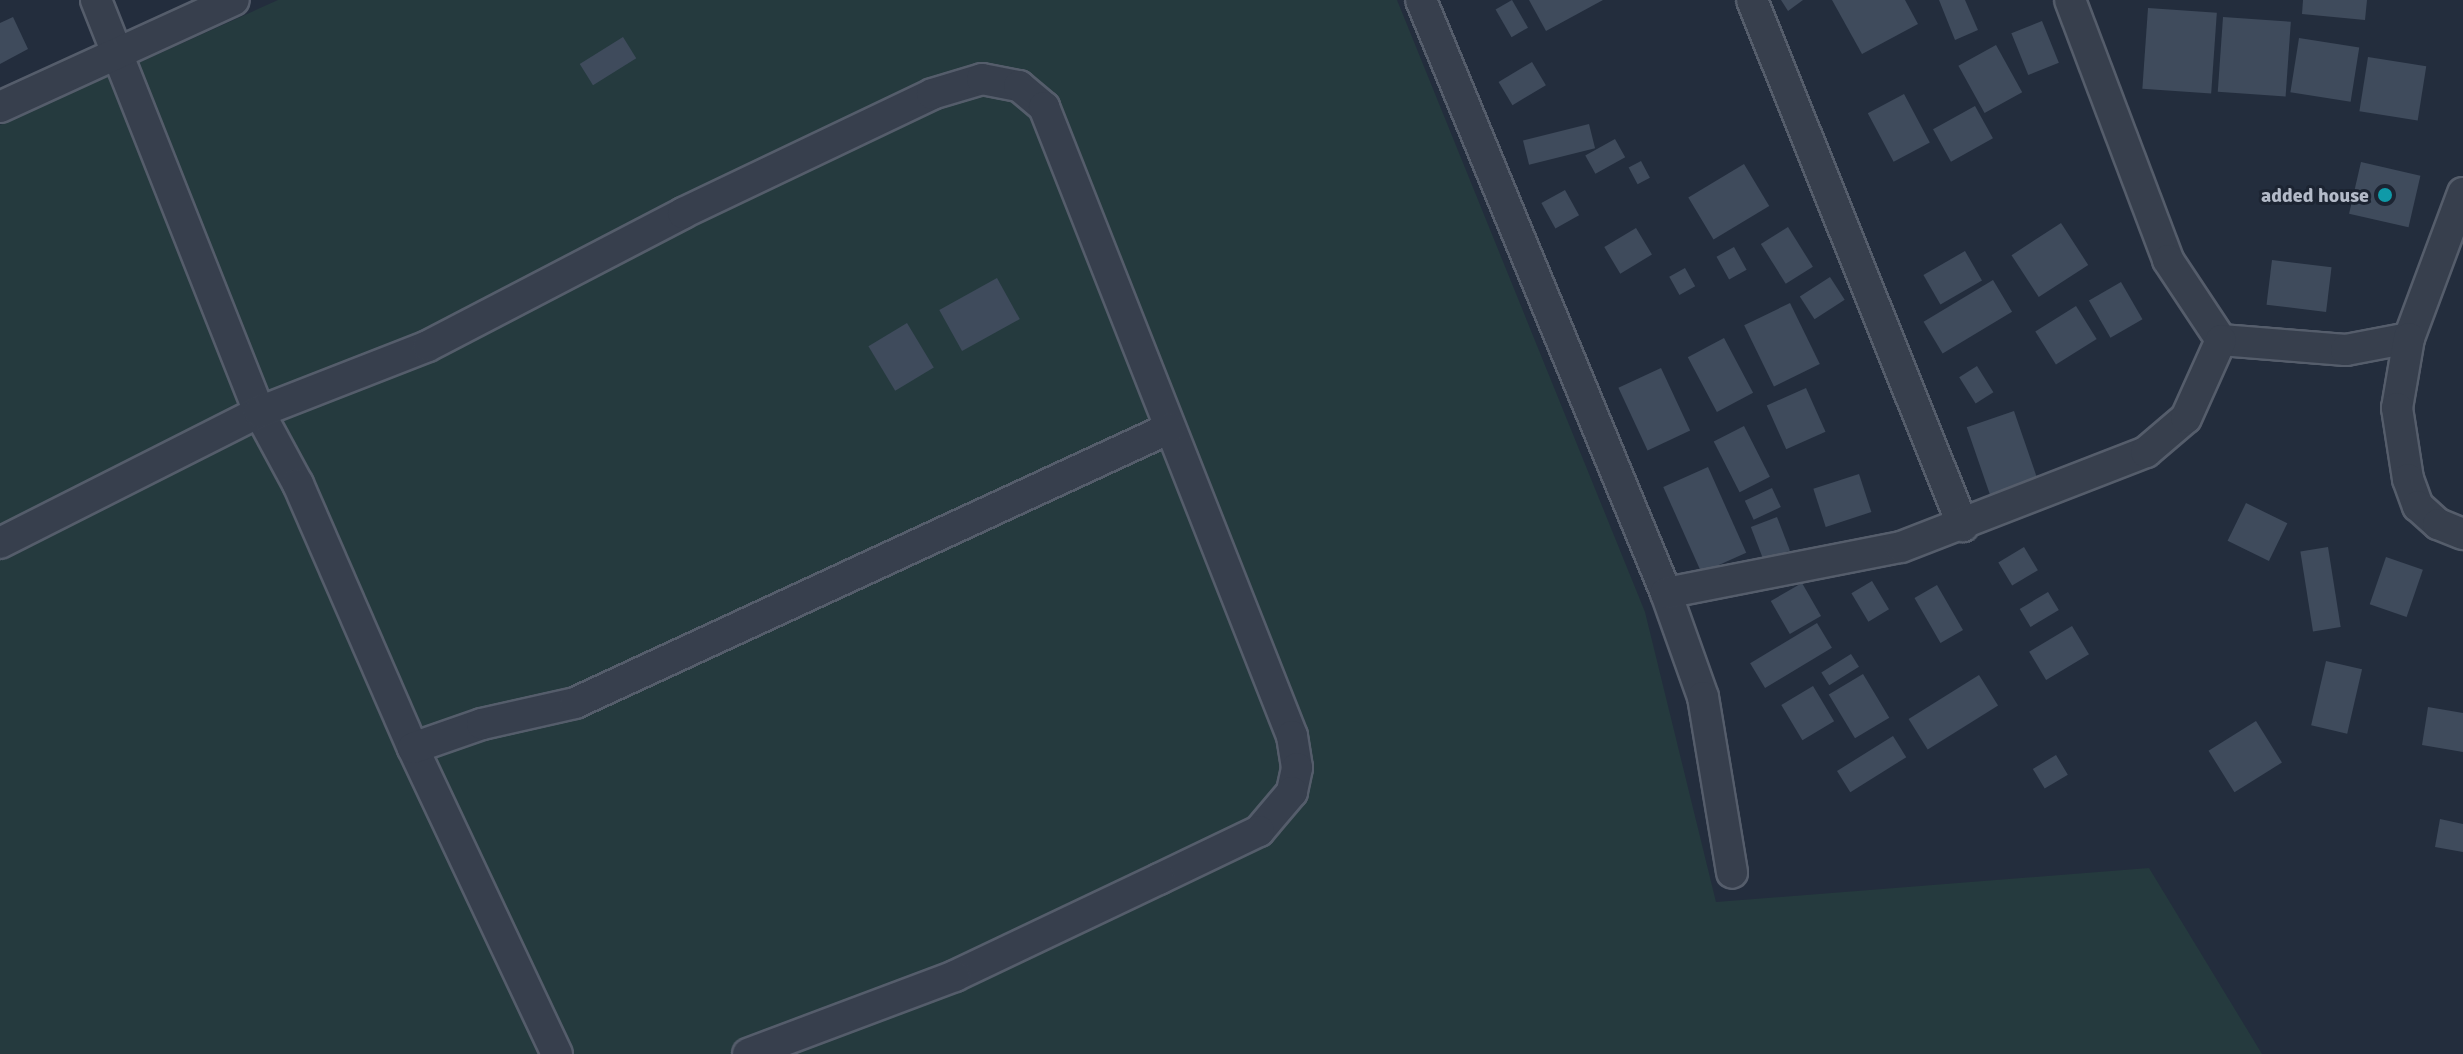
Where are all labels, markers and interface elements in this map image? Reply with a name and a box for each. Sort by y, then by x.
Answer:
place label: added house [2261,183,2369,207]
marker: added house [2376,186,2394,204]

